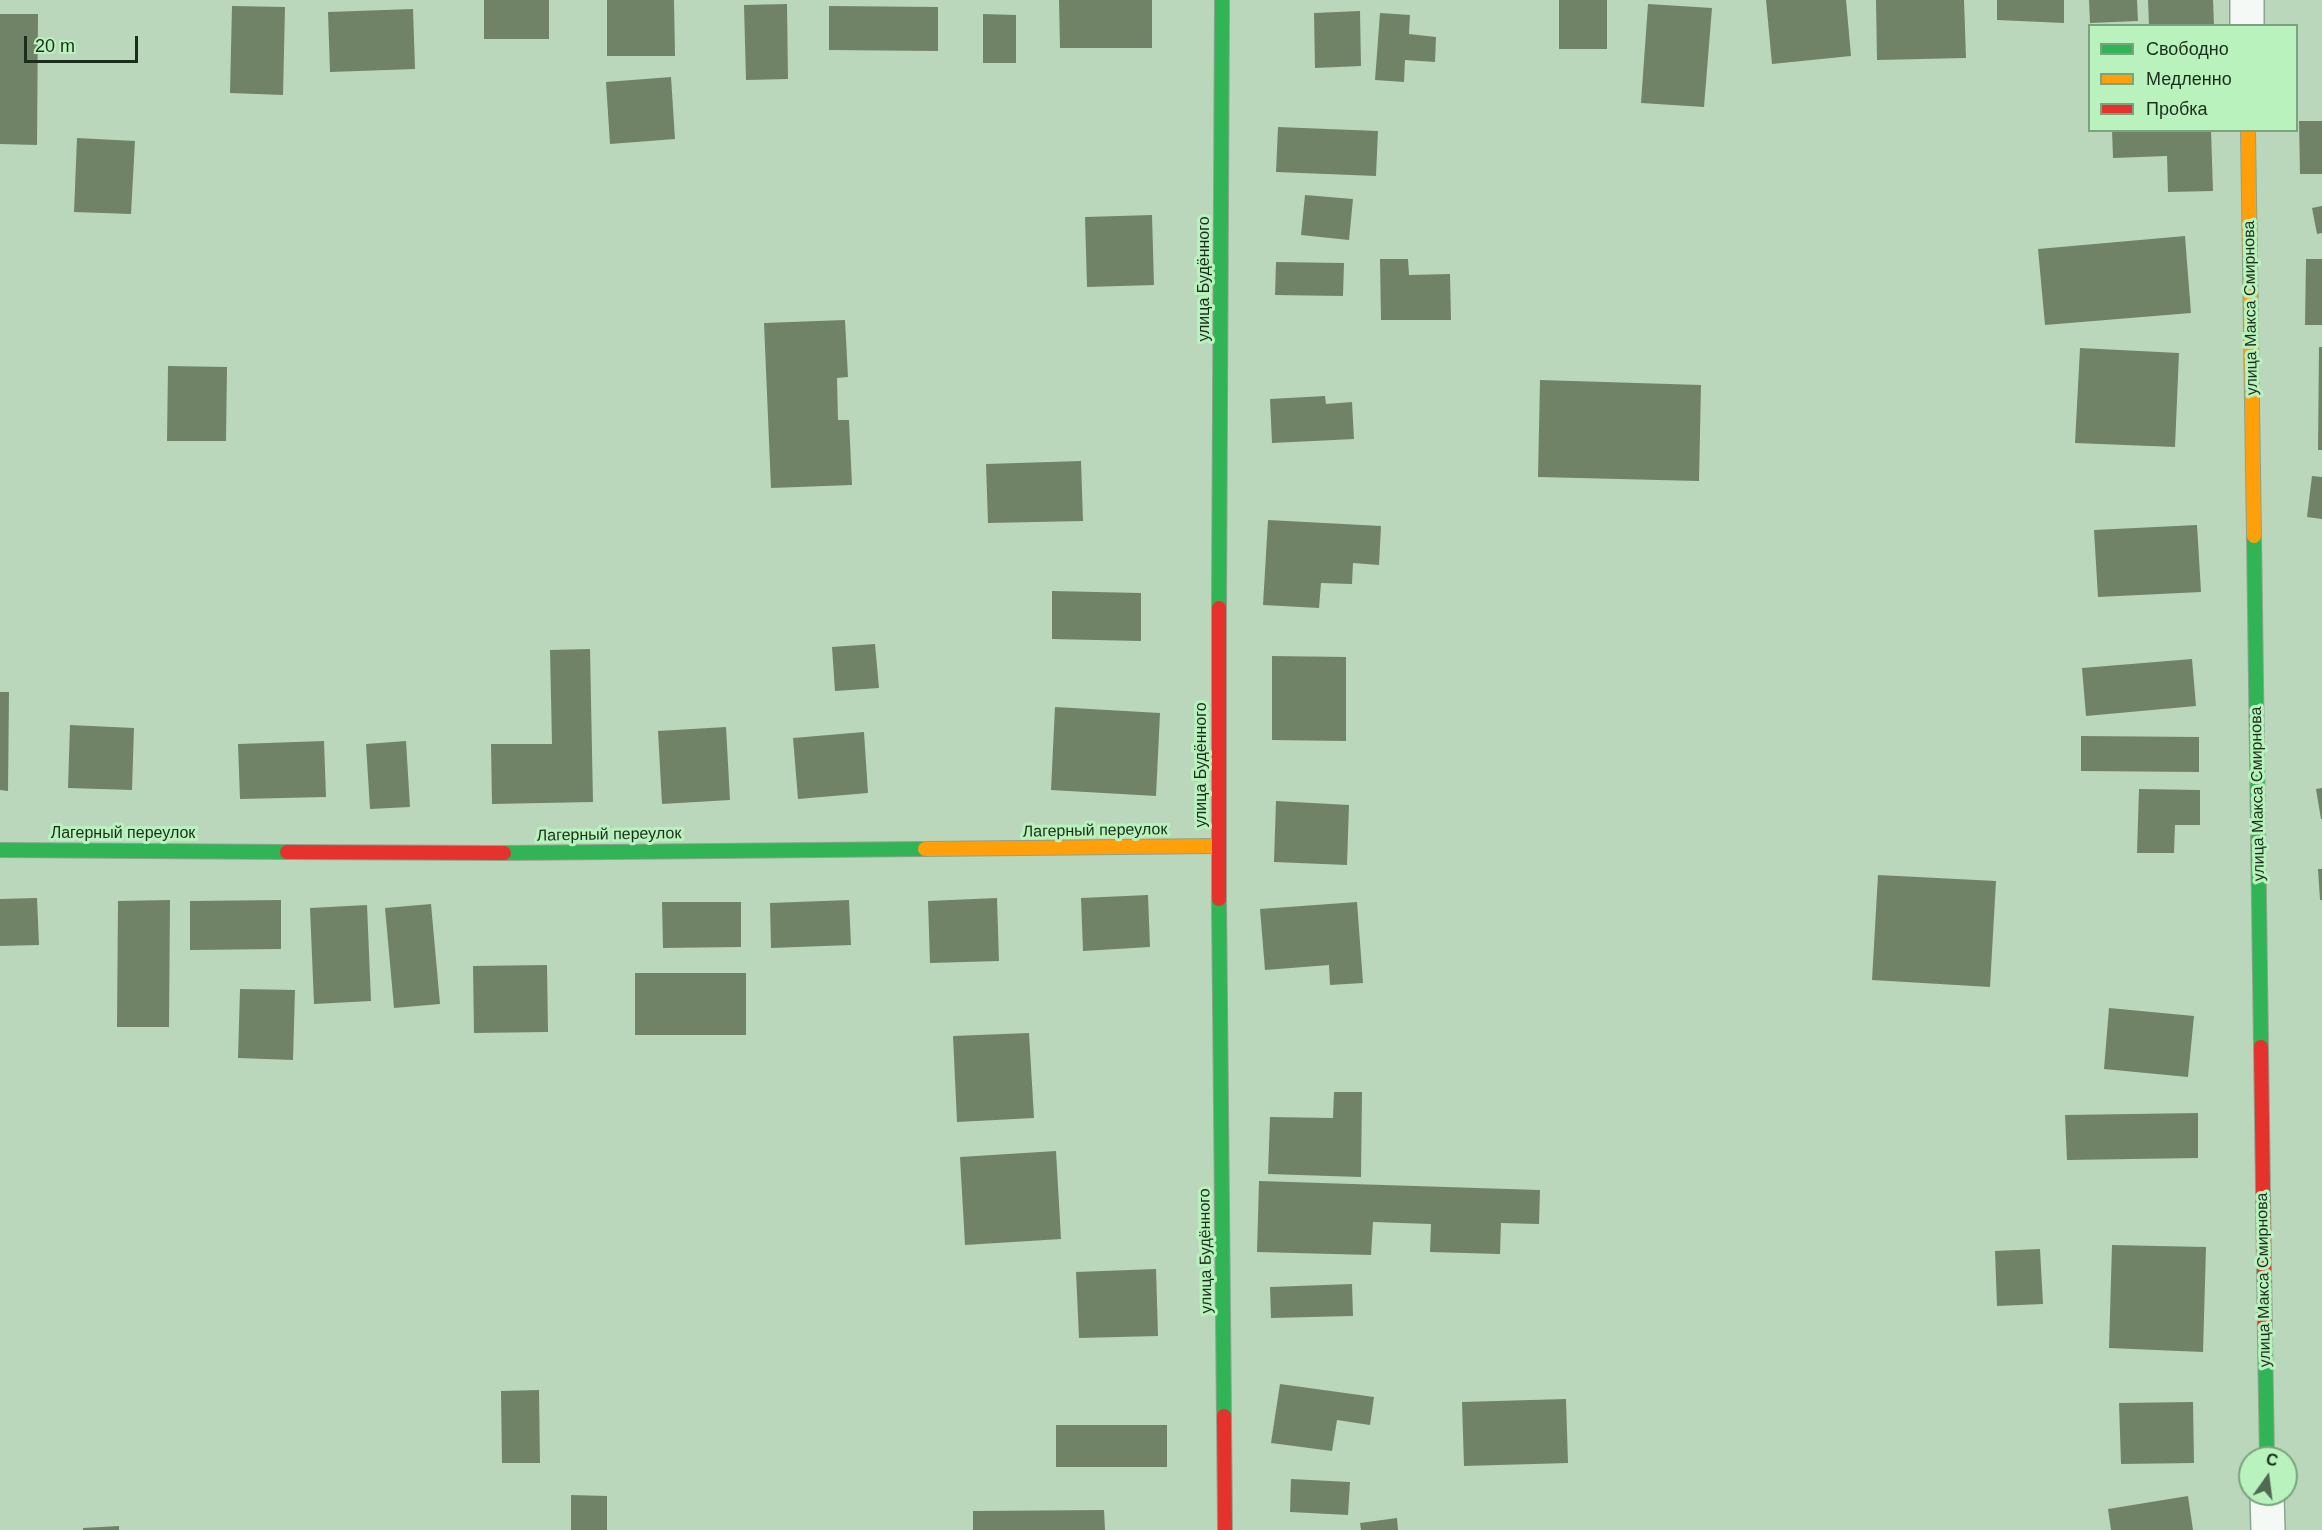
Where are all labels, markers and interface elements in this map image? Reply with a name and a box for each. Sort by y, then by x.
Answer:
scale bar [27,24,141,62]
legend [2088,24,2298,132]
text: 20 m [35,36,75,56]
text: Свободно [2146,39,2229,59]
text: Медленно [2146,69,2232,89]
text: Пробка [2146,99,2208,119]
street label: улица Будённого [1195,216,1215,342]
street label: улица Макса Смирнова [2240,220,2262,396]
street label: улица Будённого [1192,702,1212,828]
street label: улица Макса Смирнова [2247,706,2269,882]
street label: Лагерный переулок [1023,820,1167,842]
street label: Лагерный переулок [51,824,195,844]
street label: Лагерный переулок [537,824,681,846]
street label: улица Будённого [1195,1188,1217,1314]
street label: улица Макса Смирнова [2253,1192,2275,1368]
north arrow [2238,1446,2298,1506]
text: С [2264,1450,2280,1470]

